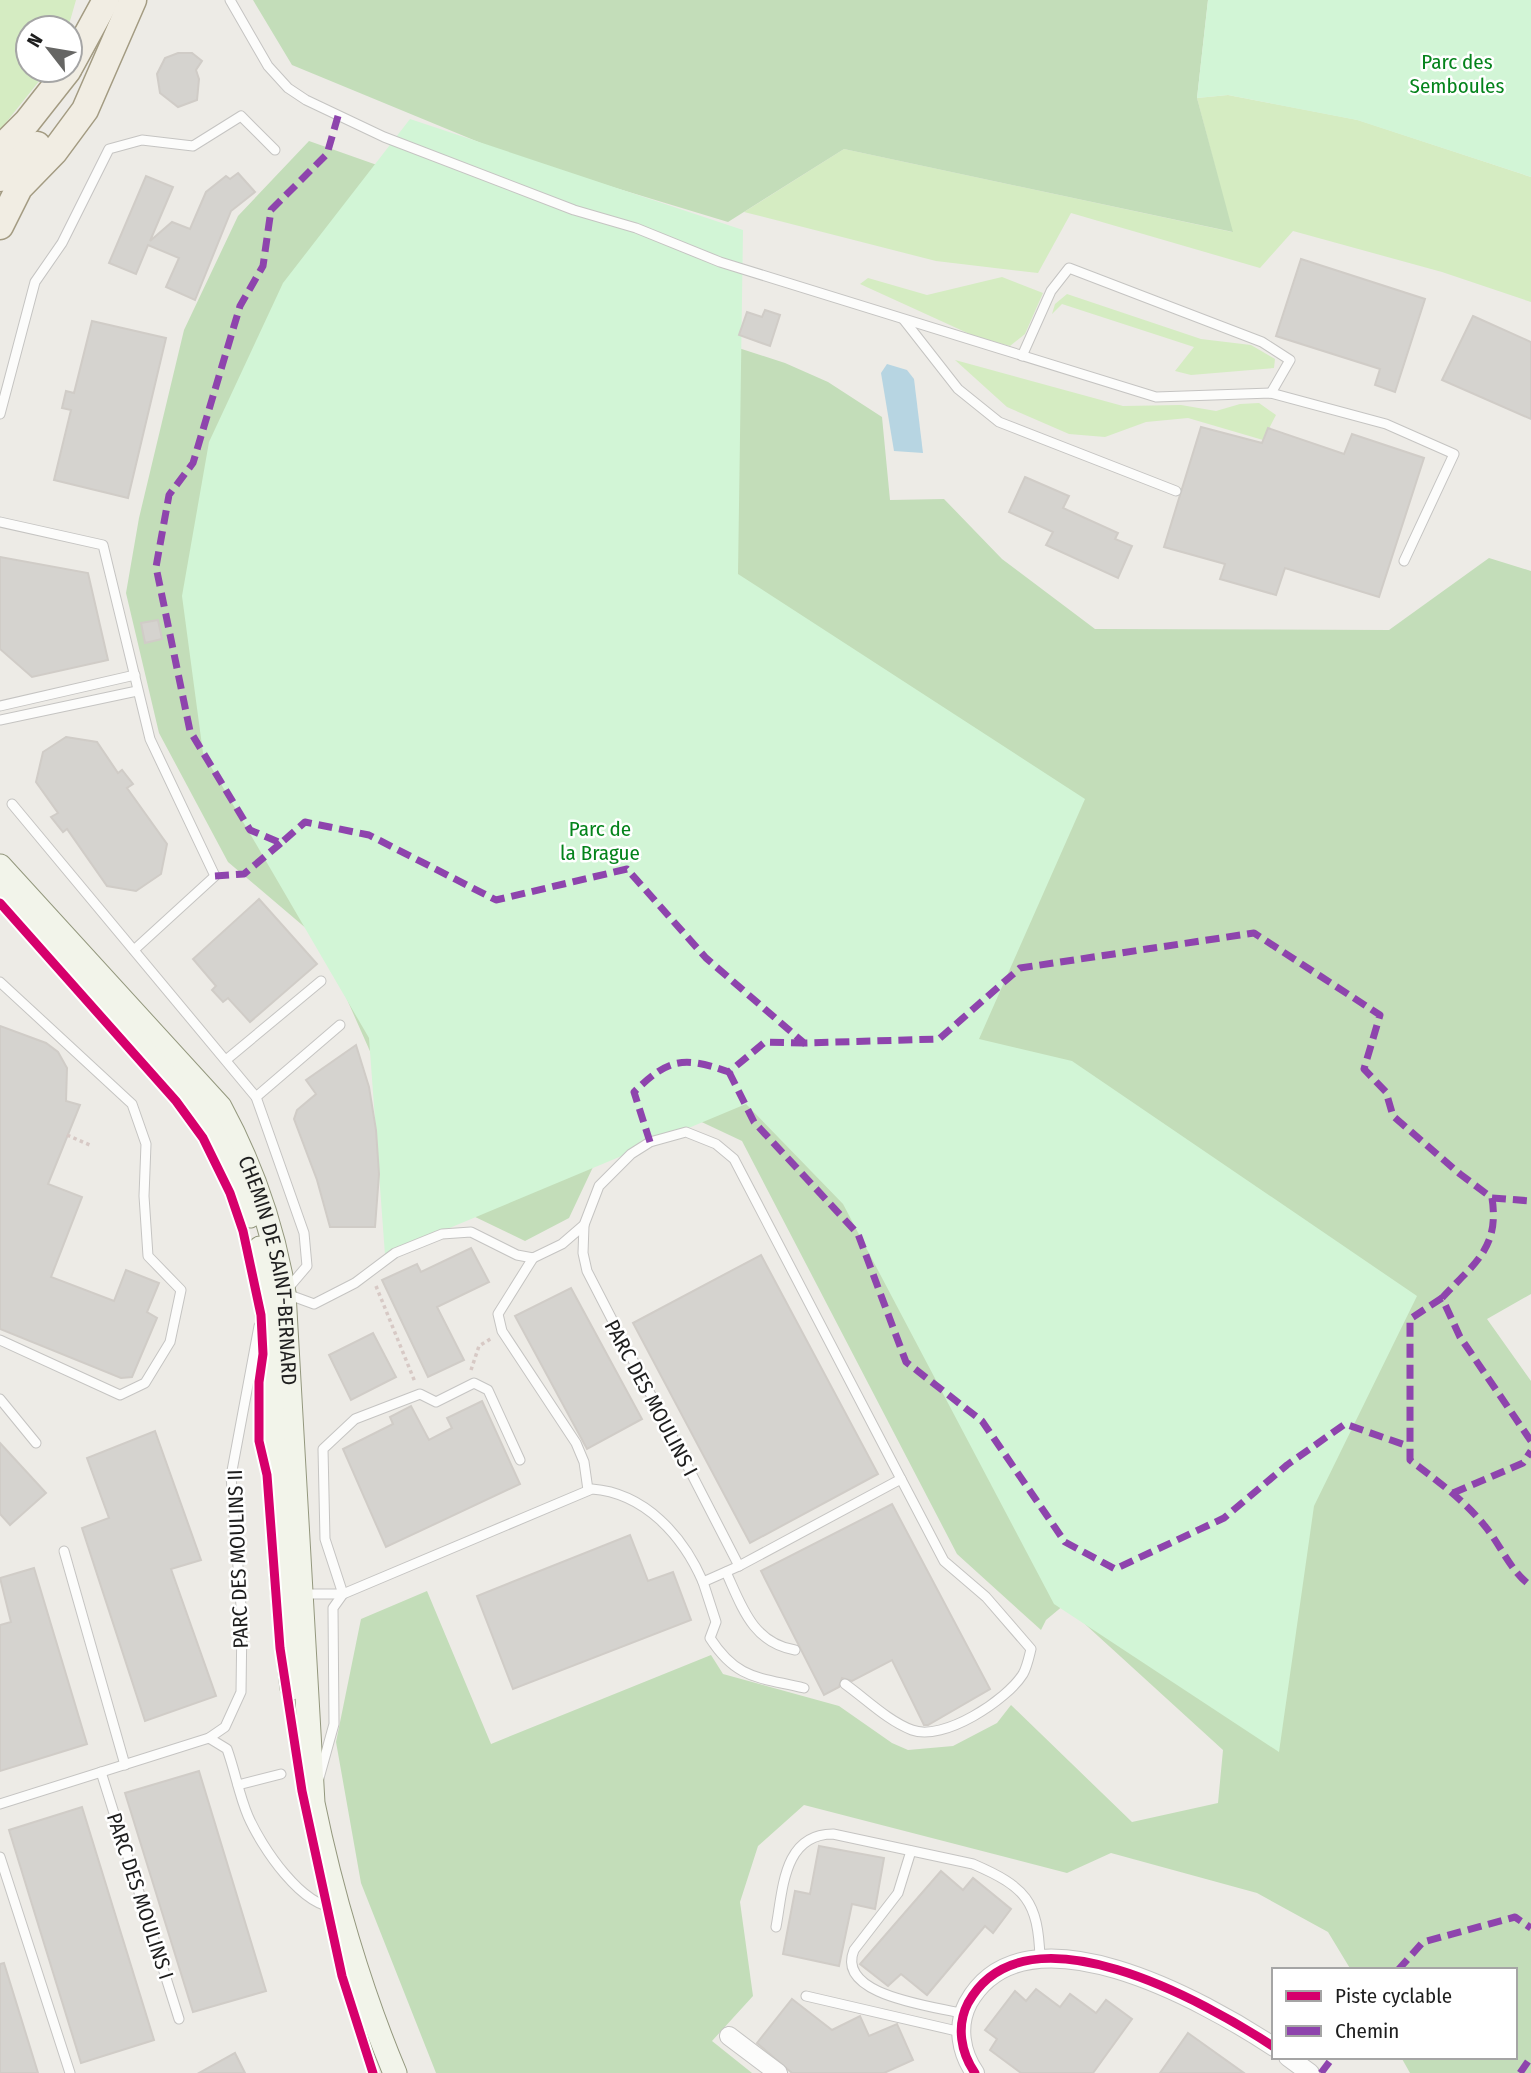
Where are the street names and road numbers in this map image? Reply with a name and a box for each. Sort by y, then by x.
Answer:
street label: CHEMIN DE SAINT-BERNARD [232,1152,302,1386]
street label: PARC DES MOULINS I [599,1315,703,1481]
street label: PARC DES MOULINS II [222,1469,254,1649]
street label: PARC DES MOULINS I [101,1809,179,1983]

